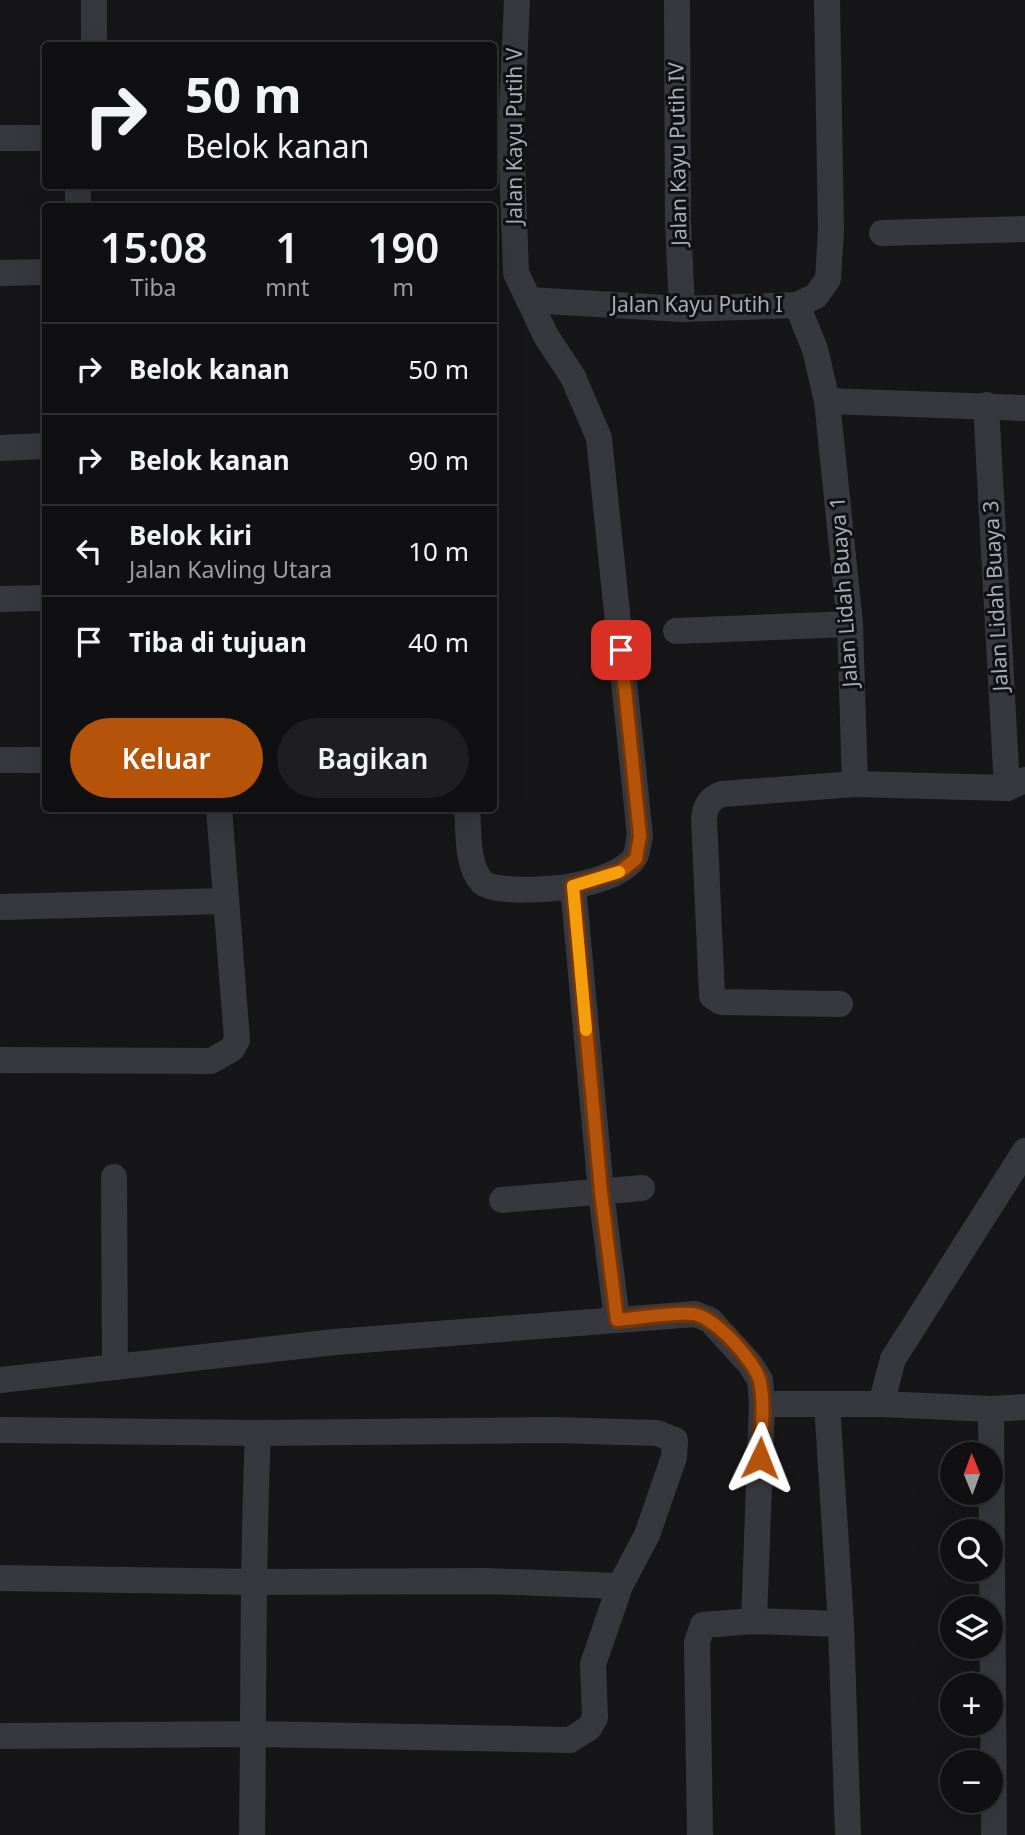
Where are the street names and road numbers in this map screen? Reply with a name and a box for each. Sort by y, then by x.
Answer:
street label: Jalan Kayu Putih V [500,47,528,226]
street label: Jalan Kayu Putih IV [661,61,693,248]
street label: Jalan Kayu Putih I [609,290,783,318]
street label: Jalan Lidah Buaya 1 [822,496,864,690]
street label: Jalan Lidah Buaya 3 [976,500,1014,694]

